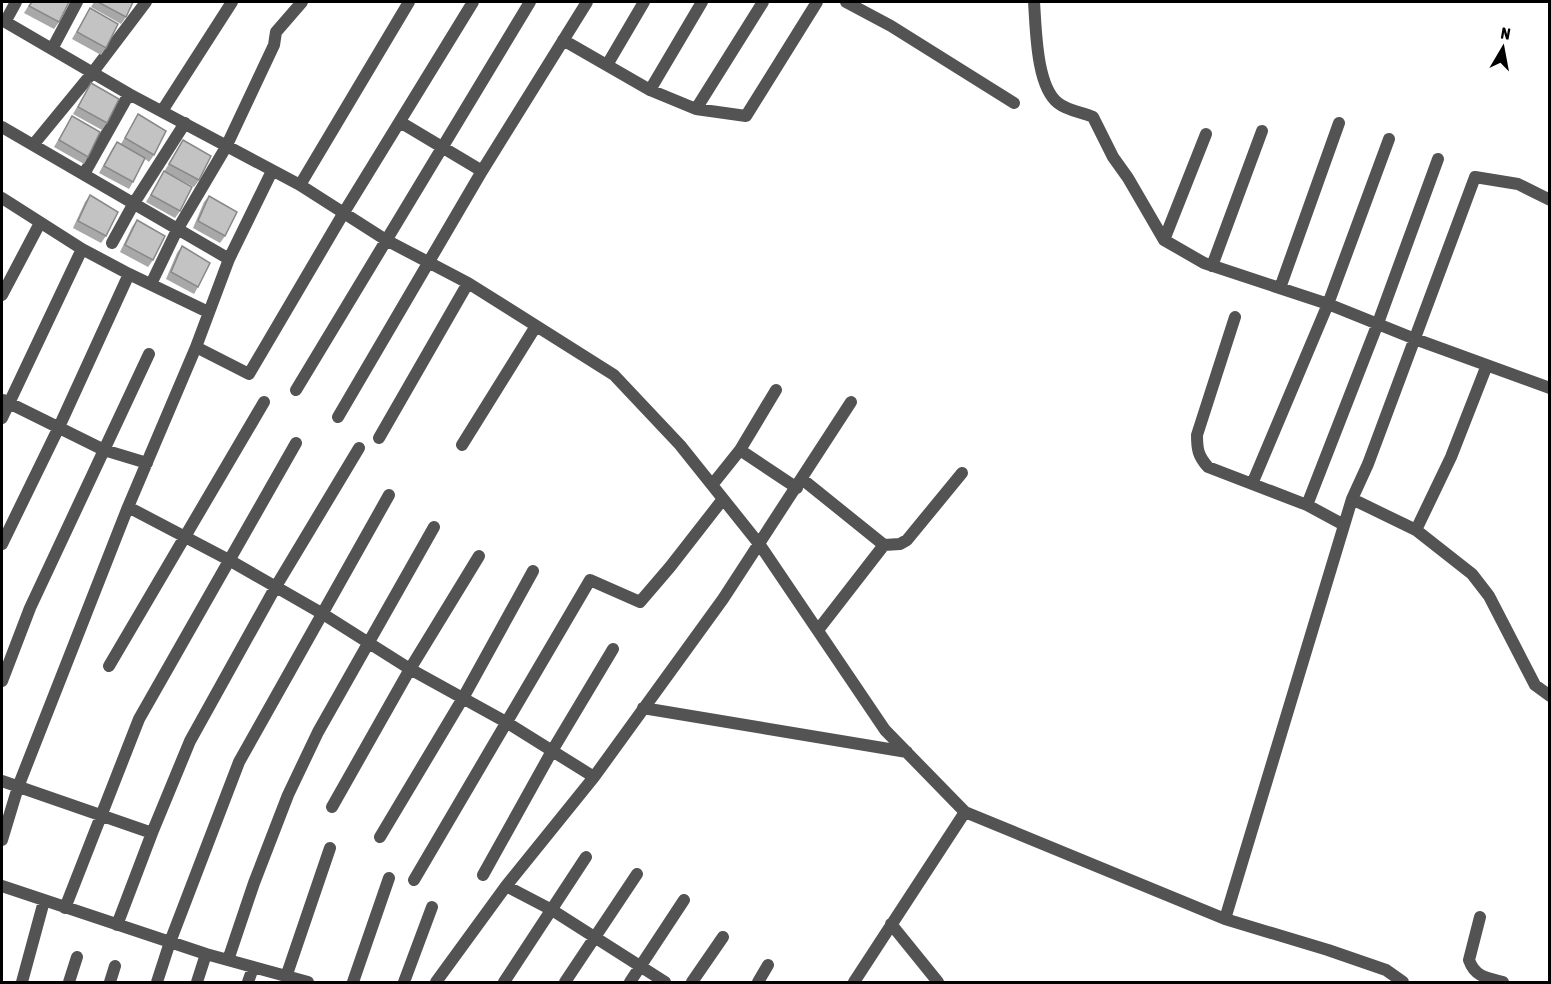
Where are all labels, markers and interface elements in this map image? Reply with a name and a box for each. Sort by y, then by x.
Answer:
north arrow [1473,18,1533,78]
text: N [1499,24,1512,43]

